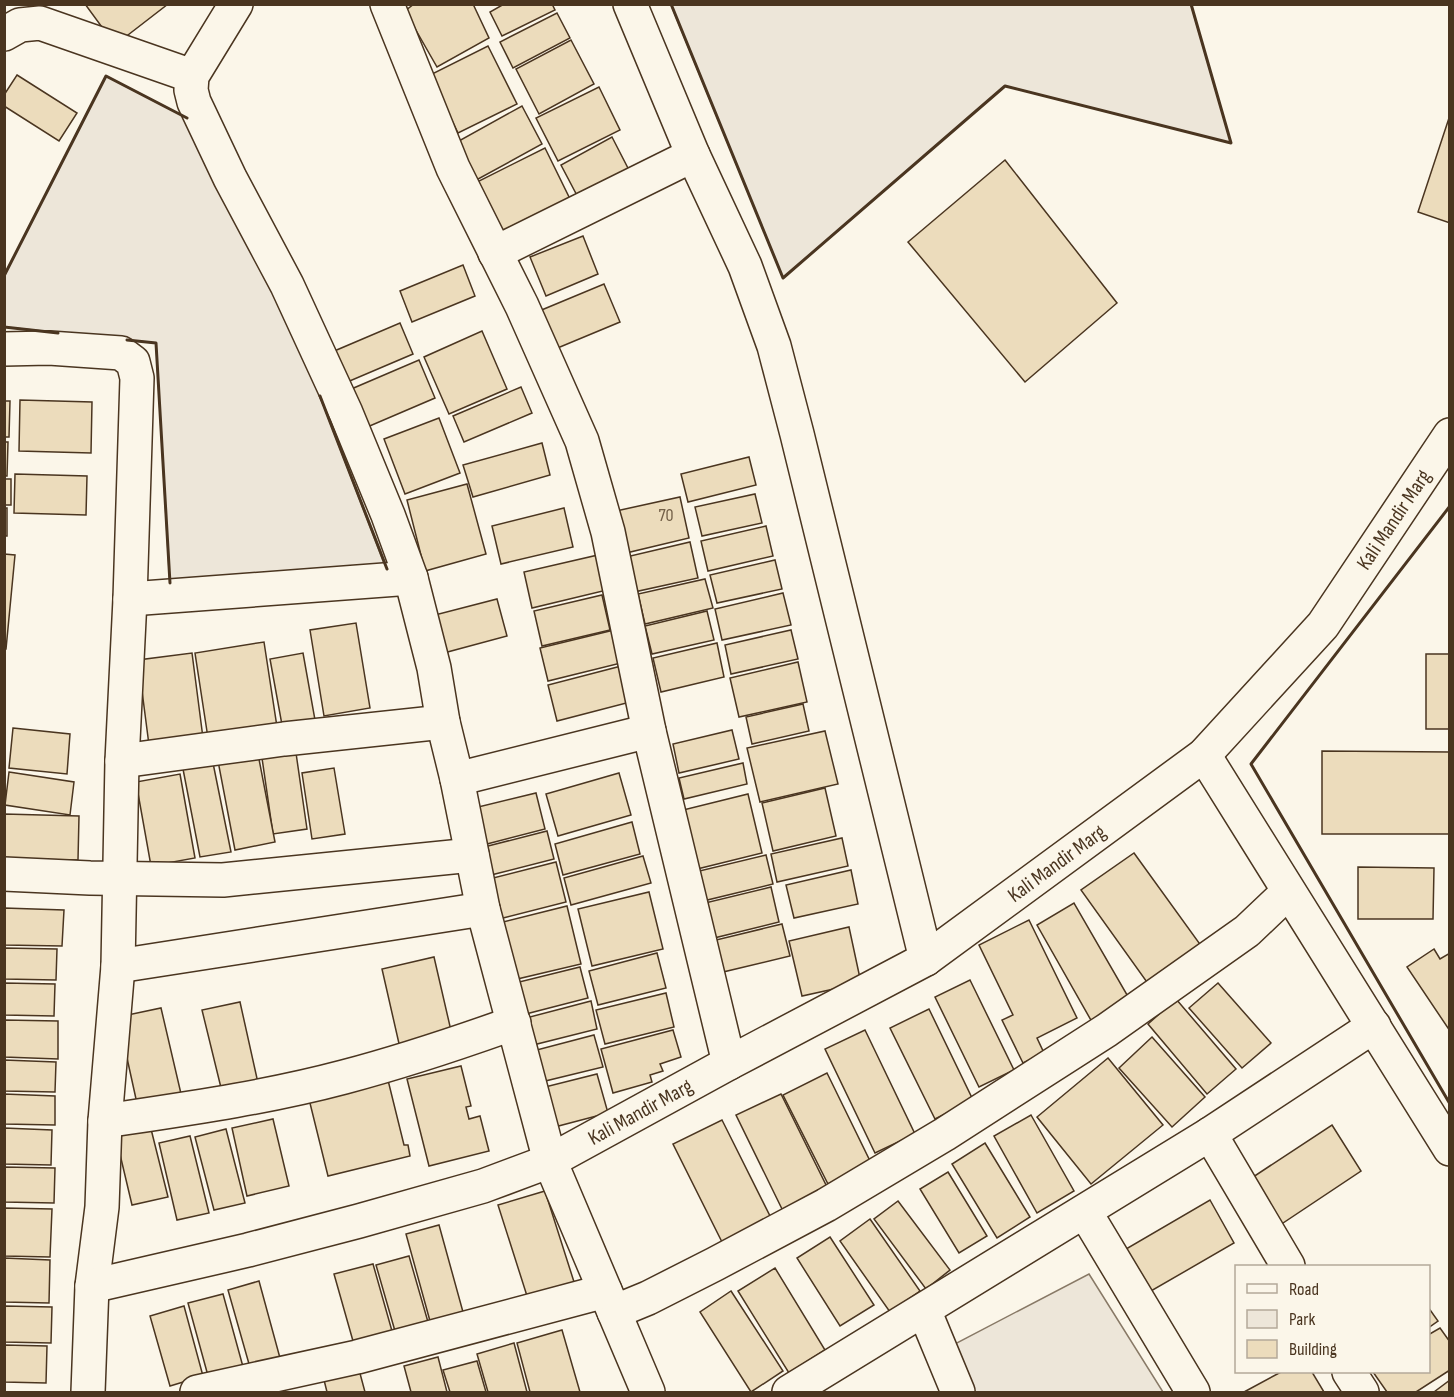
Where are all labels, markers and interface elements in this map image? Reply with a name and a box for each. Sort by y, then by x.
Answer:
street label: Kali Mandir Marg [1351,465,1436,574]
house number: 70 [658,505,674,526]
street label: Kali Mandir Marg [1003,819,1110,907]
street label: Kali Mandir Marg [584,1073,697,1150]
legend [1235,1265,1430,1373]
text: Road [1289,1279,1319,1300]
text: Park [1289,1309,1315,1330]
text: Building [1289,1339,1337,1360]

